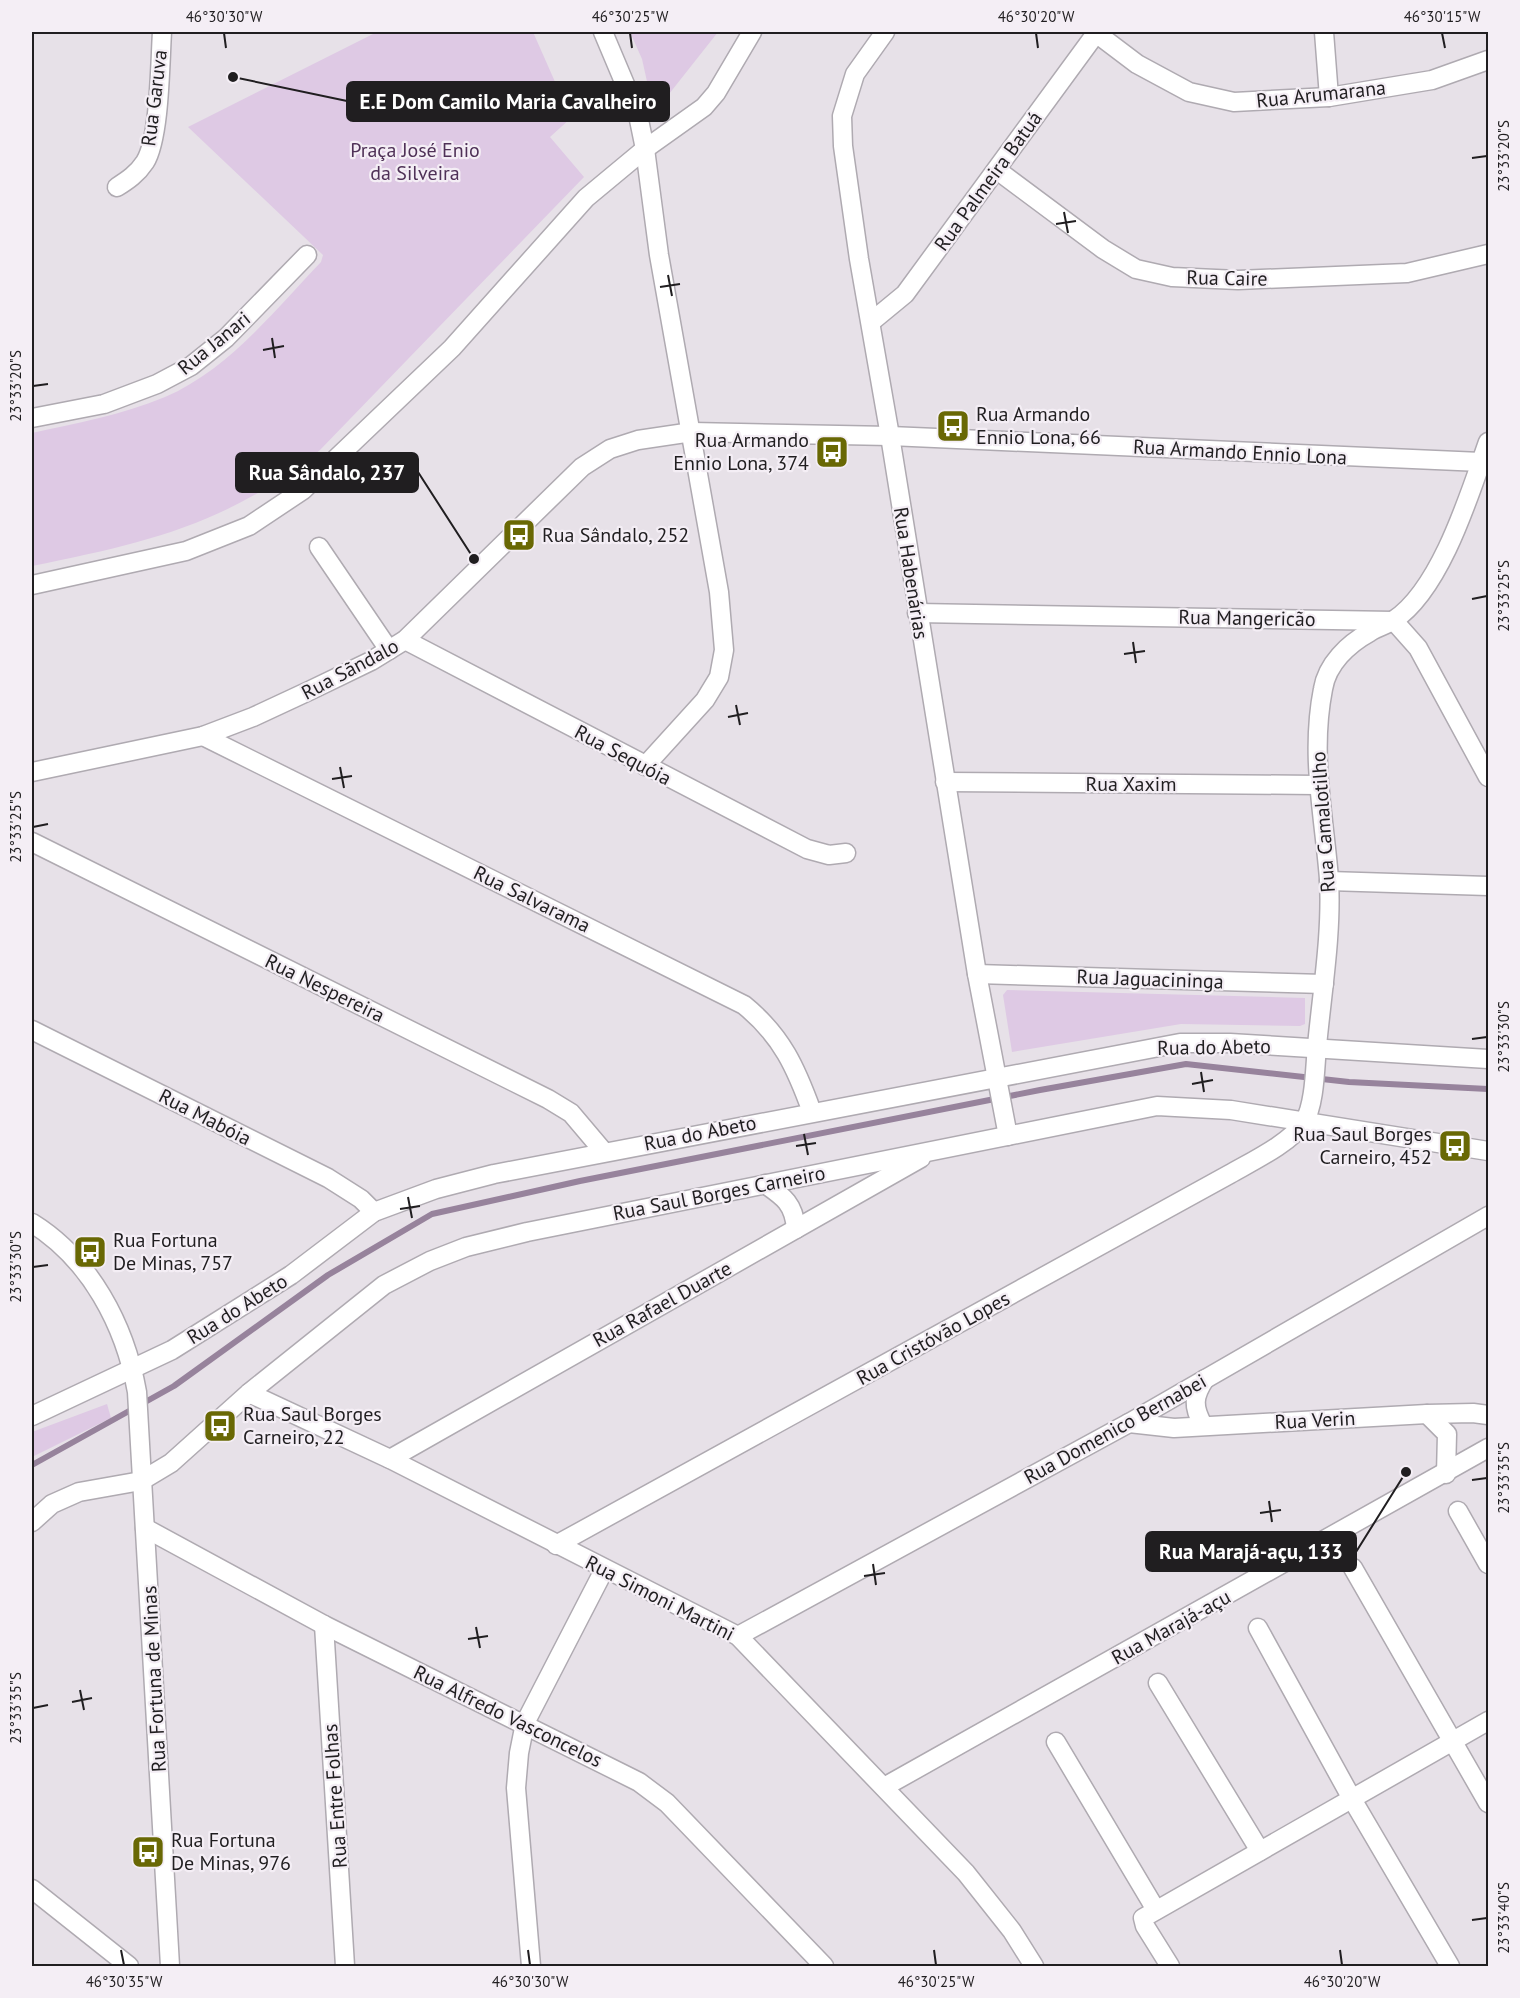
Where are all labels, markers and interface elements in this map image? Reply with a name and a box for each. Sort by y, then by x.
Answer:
text: 46°30'30"W [186,7,263,26]
text: 46°30'25"W [592,7,669,26]
text: 46°30'20"W [998,7,1075,26]
text: 46°30'15"W [1404,7,1481,26]
street label: Rua Garuva [135,48,173,148]
street label: Rua Arumarana [1255,74,1387,114]
callout: E.E Dom Camilo Maria Cavalheiro [347,82,669,121]
text: E.E Dom Camilo Maria Cavalheiro [359,88,657,115]
street label: Rua Palmeira Batuá [928,106,1048,256]
text: 23°33'20"S [1494,120,1513,192]
park label: Praça José Enio da Silveira [350,137,480,186]
street label: Rua Caire [1186,264,1268,292]
street label: Rua Janari [172,306,256,380]
text: 23°33'20"S [6,350,25,422]
place label: Rua Armando Ennio Lona, 66 [976,401,1101,450]
bus stop icon: Rua Armando Ennio Lona, 66 [935,408,971,444]
place label: Rua Armando Ennio Lona, 374 [673,427,809,476]
street label: Rua Armando Ennio Lona [1132,433,1348,471]
bus stop icon: Rua Armando Ennio Lona, 374 [814,434,850,470]
callout: Rua Sândalo, 237 [236,453,418,492]
text: Rua Sândalo, 237 [249,459,405,486]
street label: Rua Habenárias [888,505,934,641]
bus stop icon: Rua Sândalo, 252 [501,517,537,553]
place label: Rua Sândalo, 252 [542,522,689,548]
text: 23°33'25"S [1494,560,1513,632]
street label: Rua Mangericão [1178,604,1316,632]
street label: Rua Sãndalo [297,633,403,705]
street label: Rua Sequóia [570,719,676,791]
street label: Rua Camalotilho [1305,751,1341,893]
street label: Rua Xaxim [1086,771,1176,797]
text: 23°33'25"S [6,791,25,863]
street label: Rua Salvarama [469,860,595,938]
street label: Rua Nespereira [261,948,389,1028]
street label: Rua Jaguacininga [1076,963,1224,995]
text: 23°33'30"S [1494,1001,1513,1073]
street label: Rua do Abeto [1157,1033,1271,1061]
street label: Rua Mabóia [154,1083,256,1151]
street label: Rua do Abeto [642,1109,758,1157]
place label: Rua Saul Borges Carneiro, 452 [1293,1121,1432,1170]
bus stop icon: Rua Saul Borges Carneiro, 452 [1437,1128,1473,1164]
street label: Rua Saul Borges Carneiro [611,1160,827,1226]
place label: Rua Fortuna De Minas, 757 [113,1227,233,1276]
text: 23°33'30"S [6,1231,25,1303]
bus stop icon: Rua Fortuna De Minas, 757 [72,1234,108,1270]
street label: Rua Rafael Duarte [588,1255,736,1353]
street label: Rua do Abeto [182,1268,292,1350]
street label: Rua Cristóvão Lopes [852,1285,1014,1391]
street label: Rua Domenico Bernabei [1019,1368,1211,1490]
place label: Rua Saul Borges Carneiro, 22 [243,1401,382,1450]
street label: Rua Verin [1274,1405,1356,1435]
bus stop icon: Rua Saul Borges Carneiro, 22 [202,1408,238,1444]
text: 23°33'35"S [1494,1442,1513,1514]
callout: Rua Marajá-açu, 133 [1146,1532,1356,1571]
text: Rua Marajá-açu, 133 [1159,1538,1343,1565]
street label: Rua Simoni Martini [581,1549,739,1647]
street label: Rua Marajá-açu [1107,1584,1235,1670]
street label: Rua Fortuna de Minas [136,1585,172,1773]
street label: Rua Alfredo Vasconcelos [409,1659,607,1773]
text: 23°33'35"S [6,1672,25,1744]
street label: Rua Entre Folhas [317,1723,353,1869]
place label: Rua Fortuna De Minas, 976 [171,1827,291,1876]
bus stop icon: Rua Fortuna De Minas, 976 [130,1834,166,1870]
text: 23°33'40"S [1494,1882,1513,1954]
text: 46°30'35"W [86,1972,163,1991]
text: 46°30'30"W [492,1972,569,1991]
text: 46°30'25"W [898,1972,975,1991]
text: 46°30'20"W [1304,1972,1381,1991]

